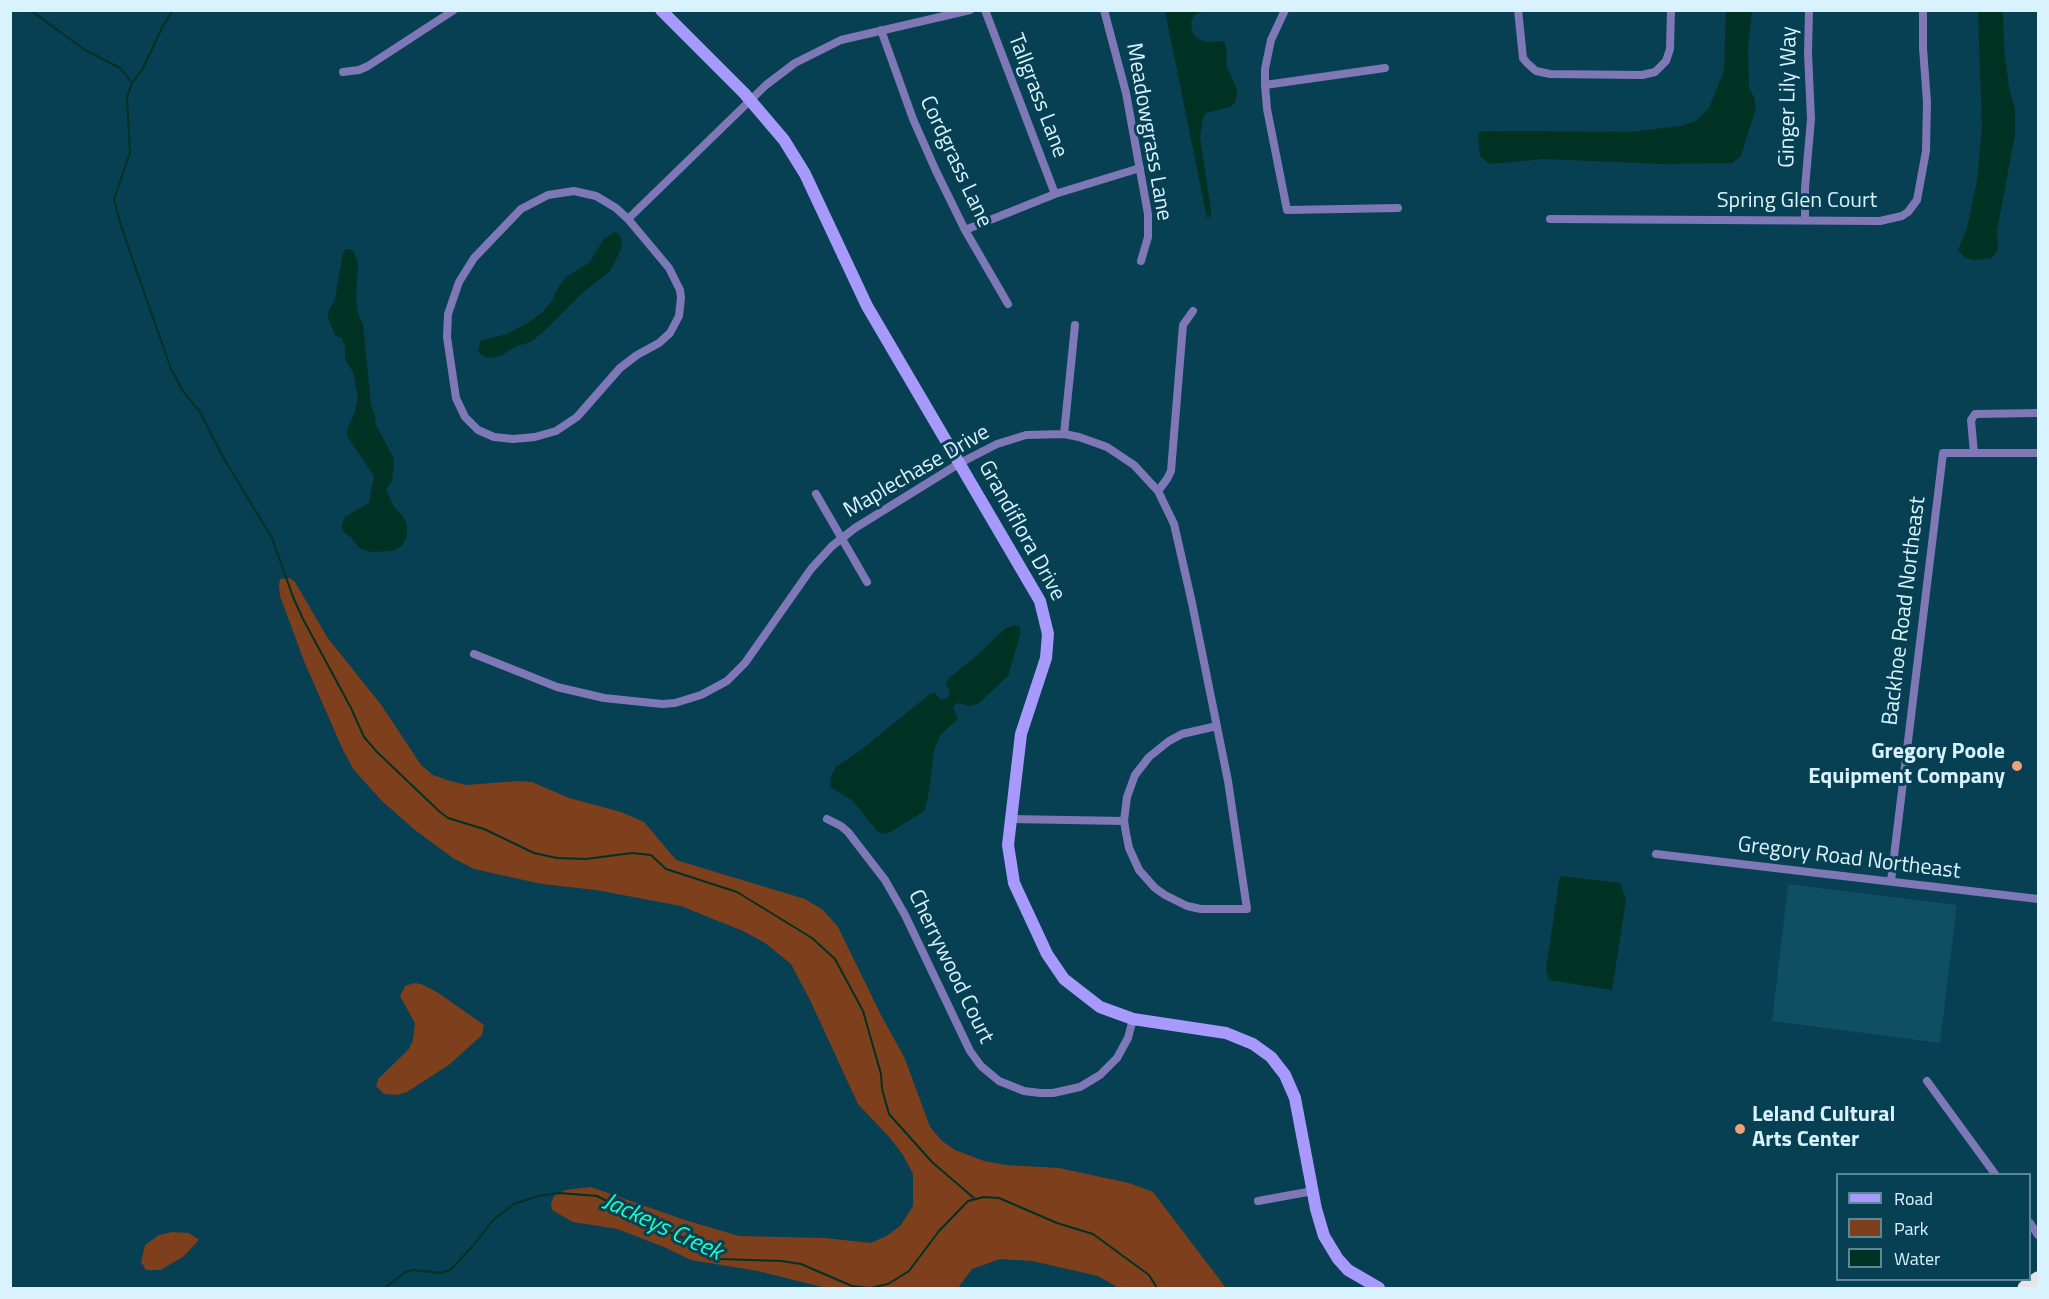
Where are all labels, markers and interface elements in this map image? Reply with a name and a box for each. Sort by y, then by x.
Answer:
street label: Ginger Lily Way [1775,26,1803,168]
street label: Tallgrass Lane [1001,30,1073,162]
street label: Meadowgrass Lane [1119,41,1177,223]
street label: Cordgrass Lane [913,92,997,232]
street label: Spring Glen Court [1717,189,1877,215]
street label: Maplechase Drive [839,420,995,524]
street label: Grandiflora Drive [972,456,1070,606]
street label: Backhoe Road Northeast [1878,495,1932,727]
place label: Gregory Poole Equipment Company [1808,740,2005,792]
marker: Gregory Poole Equipment Company [2010,759,2024,773]
street label: Gregory Road Northeast [1736,832,1962,886]
street label: Cherrywood Court [901,886,999,1048]
place label: Leland Cultural Arts Center [1752,1103,1895,1154]
marker: Leland Cultural Arts Center [1733,1122,1747,1136]
legend [1836,1173,2031,1281]
text: Road [1894,1185,1933,1212]
water label: Jackeys Creek [598,1188,726,1268]
text: Park [1894,1215,1928,1242]
text: Water [1894,1245,1940,1272]

